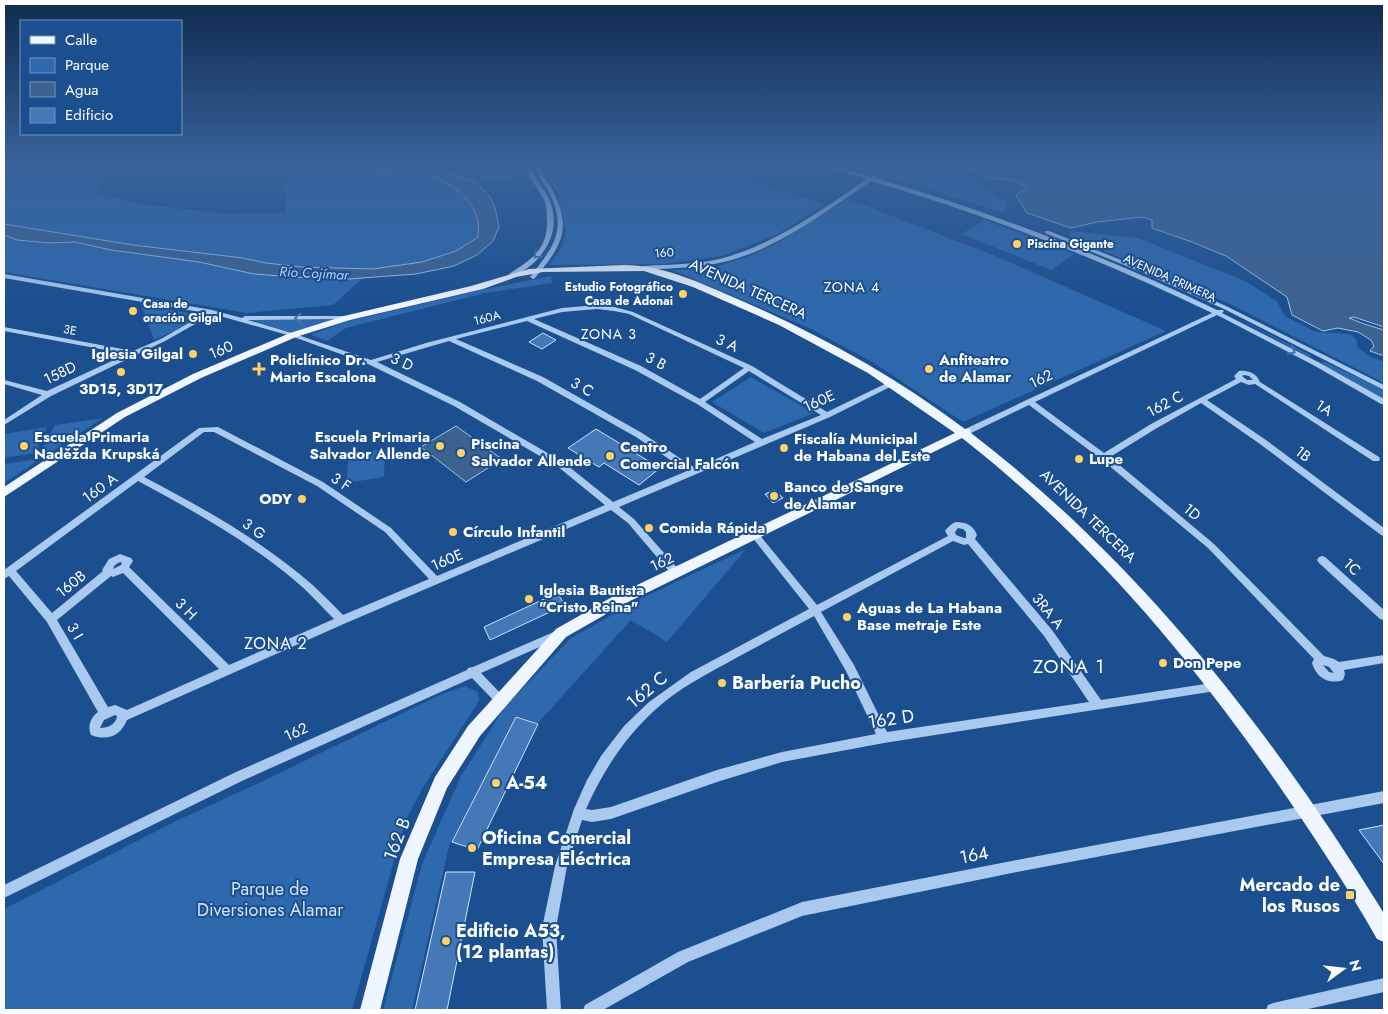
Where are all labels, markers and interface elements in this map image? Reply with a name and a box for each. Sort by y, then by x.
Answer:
legend [20,20,182,135]
text: Calle [65,29,97,51]
text: Parque [65,54,109,76]
text: Agua [65,79,99,101]
text: Edificio [65,104,113,126]
place label: Piscina Gigante [1027,235,1114,253]
marker: Piscina Gigante [1011,238,1023,250]
street label: 160 [653,243,675,263]
one-way arrow [534,249,543,258]
street label: AVENIDA PRIMERA [1121,249,1219,307]
street label: AVENIDA TERCERA [686,253,810,325]
water label: Río Cojímar [279,261,351,285]
district label: ZONA 4 [824,277,880,297]
place label: Estudio Fotográfico Casa de Adonai [565,278,673,310]
marker: Estudio Fotográfico Casa de Adonai [677,288,689,300]
place label: Casa de oración Gilgal [143,295,222,327]
marker: Casa de oración Gilgal [127,305,139,317]
street label: 160A [472,306,503,330]
one-way arrow [294,313,302,323]
street label: 3E [62,320,78,340]
district label: ZONA 3 [581,324,637,344]
street label: 3 A [712,328,742,358]
street label: 160 [205,335,237,365]
place label: Iglesia Gilgal [91,343,183,365]
one-way arrow [1287,345,1296,355]
street label: 3 B [642,346,670,376]
street label: 3 D [387,347,417,377]
marker: Iglesia Gilgal [187,348,199,360]
place label: Policlínico Dr. Mario Escalona [270,349,376,388]
place label: Anfiteatro de Alamar [938,349,1012,388]
street label: 158D [40,356,80,390]
marker: Policlínico Dr. Mario Escalona [252,362,266,376]
marker: Anfiteatro de Alamar [923,363,935,375]
street label: 162 [1025,364,1057,394]
marker: 3D15, 3D17 [115,366,127,378]
street label: 3 C [567,372,597,402]
place label: 3D15, 3D17 [79,378,164,400]
street label: 160E [800,384,838,418]
street label: 162 C [1143,385,1187,423]
street label: 1A [1311,394,1337,422]
place label: Escuela Primaria Naděžda Krupská [34,426,160,465]
place label: Escuela Primaria Salvador Allende [310,426,430,465]
place label: Fiscalía Municipal de Habana del Este [794,428,931,467]
place label: Piscina Salvador Allende [471,433,592,472]
place label: Centro Comercial Falcón [620,436,739,475]
marker: Escuela Primaria Naděžda Krupská [18,440,30,452]
marker: Escuela Primaria Salvador Allende [434,440,446,452]
street label: 1B [1290,441,1316,467]
marker: Fiscalía Municipal de Habana del Este [778,442,790,454]
marker: Piscina Salvador Allende [455,447,467,459]
place label: Lupe [1089,448,1124,470]
marker: Centro Comercial Falcón [604,450,616,462]
marker: Lupe [1073,453,1085,465]
street label: AVENIDA TERCERA [1035,464,1141,568]
street label: 3 F [326,467,356,497]
street label: 160 A [78,468,122,508]
place label: Banco de Sangre de Alamar [784,476,904,515]
place label: ODY [259,488,292,510]
marker: Banco de Sangre de Alamar [768,490,780,502]
marker: ODY [296,493,308,505]
street label: 1D [1178,498,1206,526]
street label: 3 G [238,513,270,545]
place label: Comida Rápida [659,517,765,539]
place label: Círculo Infantil [463,521,565,543]
marker: Comida Rápida [643,522,655,534]
marker: Círculo Infantil [447,526,459,538]
street label: 160E [428,543,466,577]
street label: 162 [646,547,678,577]
street label: 1C [1338,553,1366,581]
street label: 160B [51,565,91,603]
place label: Iglesia Bautista "Cristo Reina" [539,579,644,618]
street label: 3RA A [1027,588,1069,634]
street label: 3 H [170,593,202,625]
marker: Iglesia Bautista "Cristo Reina" [523,593,535,605]
place label: Aguas de La Habana Base metraje Este [856,597,1002,636]
marker: Aguas de La Habana Base metraje Este [841,611,853,623]
street label: 3 I [61,618,89,644]
district label: ZONA 2 [244,632,308,655]
place label: Don Pepe [1173,652,1242,674]
district label: ZONA 1 [1033,653,1105,680]
marker: Don Pepe [1157,657,1169,669]
street label: 162 C [621,665,673,715]
place label: Barbería Pucho [732,670,861,696]
marker: Barbería Pucho [716,677,728,689]
street label: 162 D [866,703,916,735]
street label: 162 [281,717,311,747]
place label: A-54 [505,770,547,796]
marker: A-54 [490,777,502,789]
street label: 162 B [377,814,417,864]
place label: Oficina Comercial Empresa Eléctrica [482,825,631,872]
street label: 164 [957,839,991,871]
marker: Oficina Comercial Empresa Eléctrica [466,842,478,854]
place label: Mercado de los Rusos [1239,872,1340,919]
park label: Parque de Diversiones Alamar [197,876,344,923]
marker: Mercado de los Rusos [1344,889,1356,901]
place label: Edificio A53, (12 plantas) [456,918,566,965]
marker: Edificio A53, (12 plantas) [440,935,452,947]
north arrow [1318,944,1368,994]
text: N [1344,958,1367,974]

